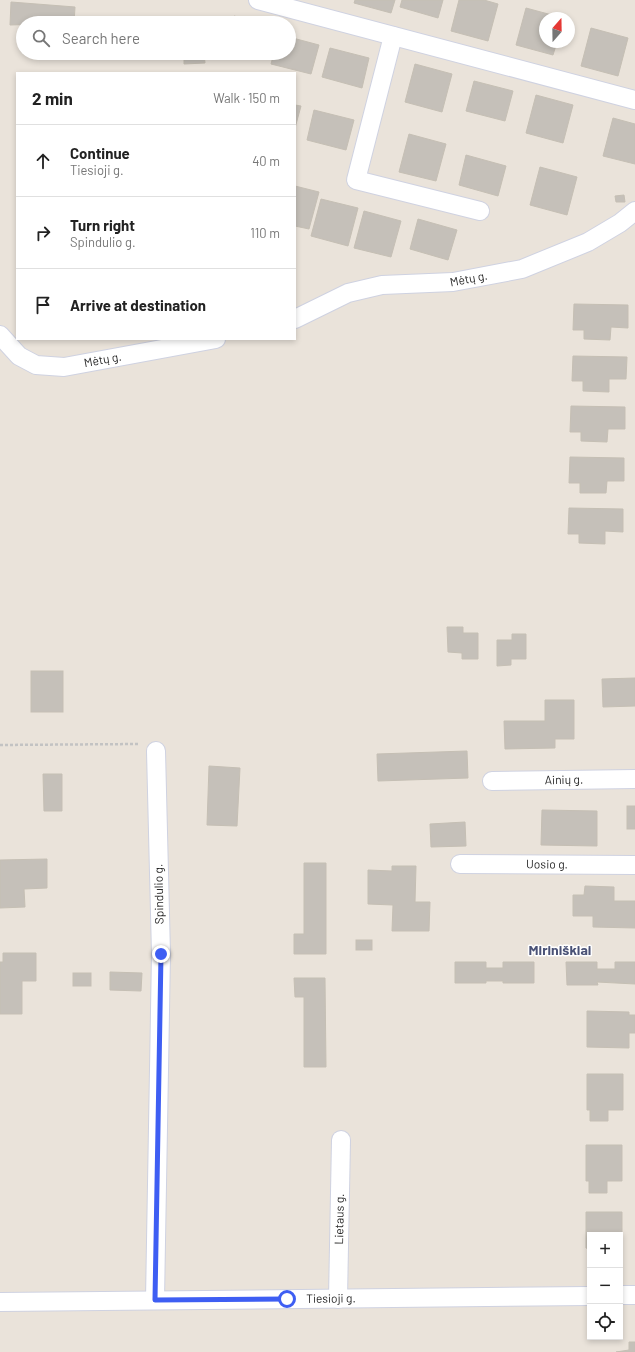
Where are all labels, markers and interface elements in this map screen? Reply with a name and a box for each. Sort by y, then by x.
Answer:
north arrow [539,12,575,48]
search box [16,16,296,60]
icon: search [30,27,52,49]
text: Search here [62,29,140,47]
text: 2 min [32,88,73,108]
text: Walk · 150 m [213,90,280,106]
text: Continue [70,144,130,162]
icon: ahead [32,150,54,172]
text: 40 m [252,153,280,169]
text: Tiesioji g. [70,162,124,178]
text: Turn right [70,216,135,234]
icon: right [32,222,54,244]
text: 110 m [250,225,280,241]
text: Spindulio g. [70,234,136,250]
street label: Mėtų g. [449,268,488,288]
icon: arrive [32,294,54,316]
text: Arrive at destination [70,296,206,314]
street label: Mėtų g. [83,349,122,369]
street label: Ainių g. [545,772,583,786]
street label: Uosio g. [526,856,568,871]
street label: Spindulio g. [150,864,166,924]
district label: Miriniškiai [529,941,591,958]
route end [152,945,170,963]
street label: Lietaus g. [331,1193,346,1245]
map controls [587,1232,623,1340]
button: + [587,1232,623,1268]
button: − [587,1268,623,1304]
route start [278,1290,296,1308]
street label: Tiesioji g. [306,1290,356,1305]
button: locate [587,1304,623,1340]

